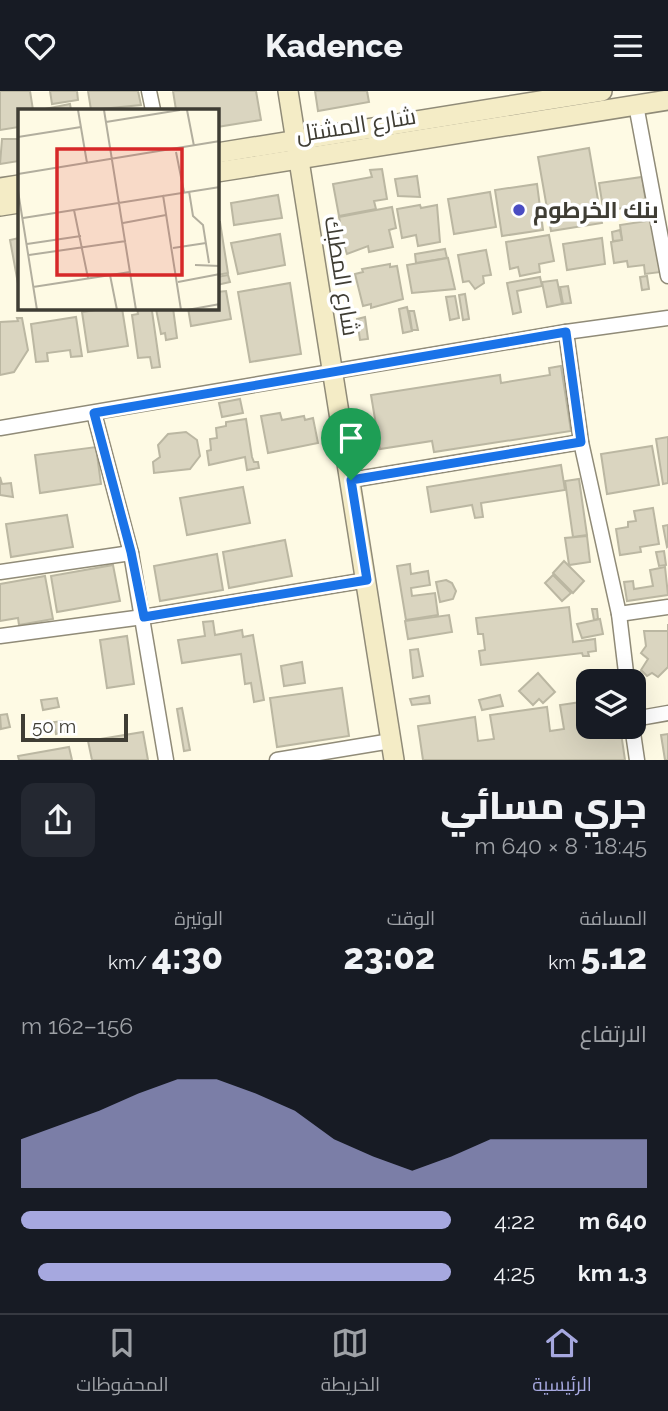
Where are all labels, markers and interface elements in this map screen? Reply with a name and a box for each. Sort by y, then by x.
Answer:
icon: heart [21,27,59,65]
text: Kadence [265,27,403,64]
icon: menu [609,27,647,65]
street label: شارع المشتل [294,102,418,150]
inset map [18,109,219,310]
place label: بنك الخرطوم [533,196,659,226]
marker: بنك الخرطوم [511,202,527,218]
street label: شارع المطبك [317,214,365,338]
pin [321,408,381,480]
icon: arrive [332,419,370,457]
map controls [576,669,646,739]
button: layers [576,669,646,739]
scale bar [21,711,128,743]
text: 50 m [32,715,76,737]
button: share [21,783,95,857]
text: جري مسائي [440,783,647,828]
text: 18:45 · 8 × 640 m [475,832,647,859]
text: الوتيرة [174,907,223,929]
text: الوقت [387,907,435,929]
text: المسافة [579,907,647,929]
text: 4:30 [152,936,223,977]
text: 23:02 [343,936,435,977]
text: 5.12 [581,936,647,977]
text: /km [108,951,152,973]
text: km [548,951,581,973]
text: 156–162 m [21,1012,133,1039]
text: الارتفاع [580,1020,647,1047]
text: 4:22 [494,1207,535,1234]
text: 640 m [579,1207,647,1234]
text: 4:25 [494,1259,535,1286]
text: 1.3 km [578,1259,647,1286]
tab: المحفوظات [76,1324,169,1402]
tab: الخريطة [321,1324,380,1402]
tab: الرئيسية [532,1324,592,1402]

